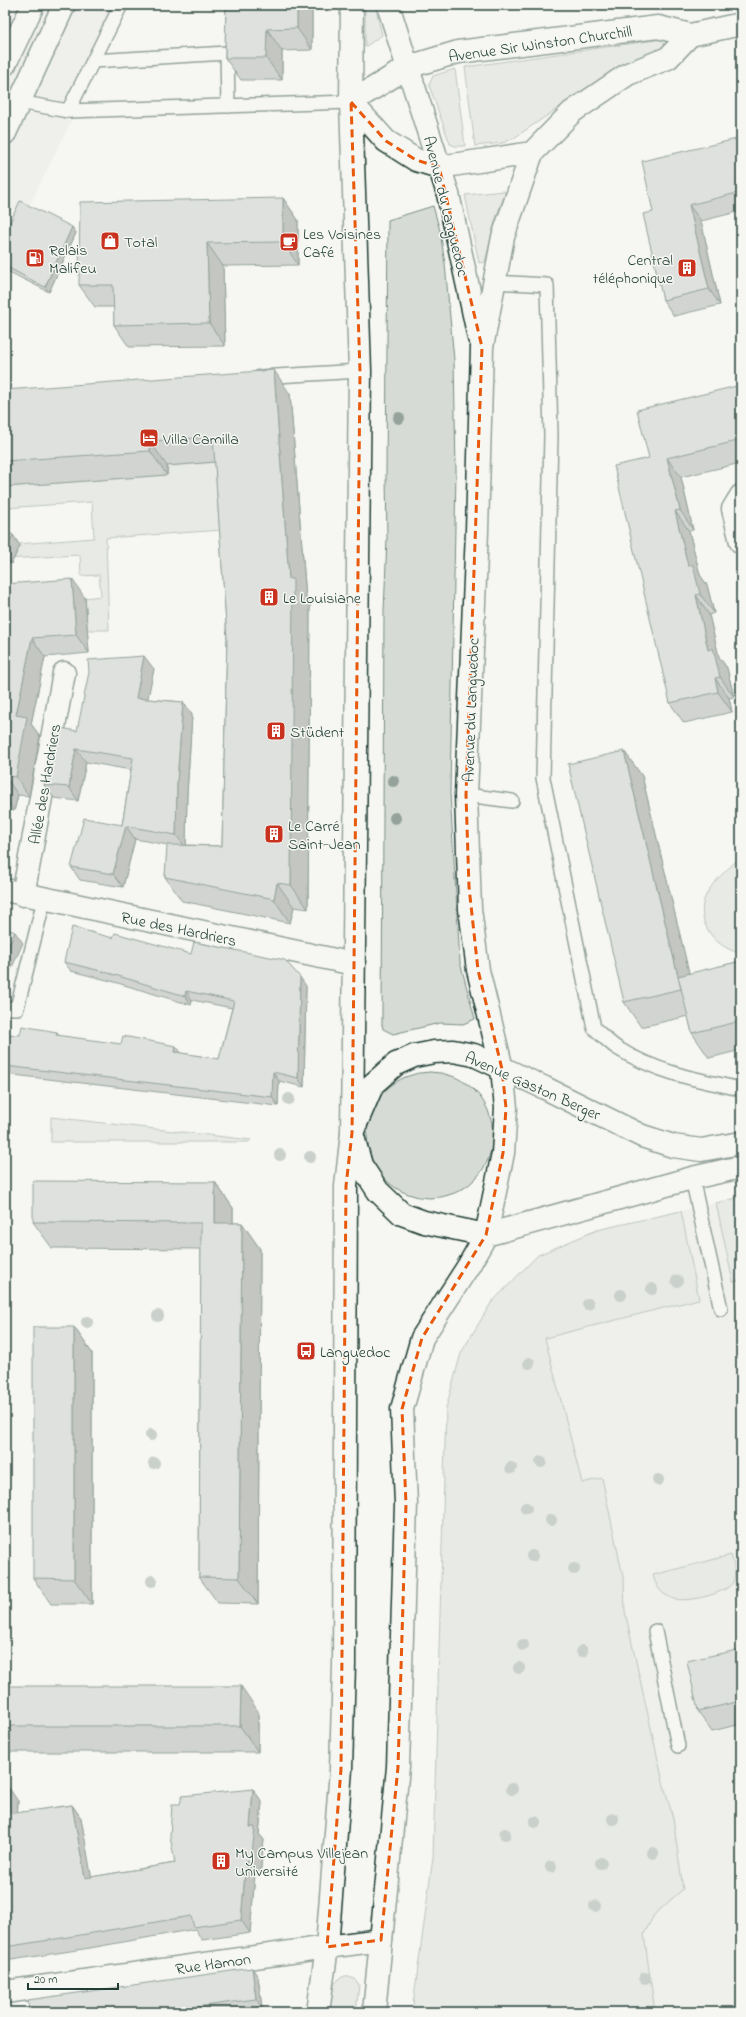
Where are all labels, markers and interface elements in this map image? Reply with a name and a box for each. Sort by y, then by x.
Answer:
street label: Avenue Sir Winston Churchill [447,20,634,70]
street label: Avenue du Languedoc [416,134,474,280]
place label: Les Voisines Café [303,223,381,265]
shop icon: Total [99,230,121,252]
place label: Total [124,231,158,255]
cafe icon: Les Voisines Café [278,231,300,253]
place label: Relais Malifeu [49,239,97,281]
fuel station icon: Relais Malifeu [24,247,46,269]
place label: Central téléphonique [593,249,674,291]
building icon: Central téléphonique [676,257,698,279]
hotel icon: Villa Camilla [138,427,160,449]
place label: Villa Camilla [162,428,239,452]
building icon: Le Louisiane [258,586,280,608]
place label: Le Louisiane [283,587,362,611]
street label: Avenue du Languedoc [457,637,487,783]
building icon: Stüdent [265,720,287,742]
place label: Stüdent [290,721,345,745]
street label: Allée des Hardriers [24,722,68,846]
place label: Le Carré Saint-Jean [288,815,361,857]
building icon: Le Carré Saint-Jean [263,823,285,845]
street label: Rue des Hardriers [119,906,239,954]
street label: Avenue Gaston Berger [460,1046,604,1128]
bus stop icon: Languedoc [295,1340,317,1362]
place label: Languedoc [320,1341,391,1365]
place label: My Campus Villejean Université [235,1842,368,1884]
building icon: My Campus Villejean Université [210,1850,232,1872]
street label: Rue Hamon [174,1948,253,1982]
scale bar [28,1965,118,1991]
text: 20 m [34,1971,57,1989]

